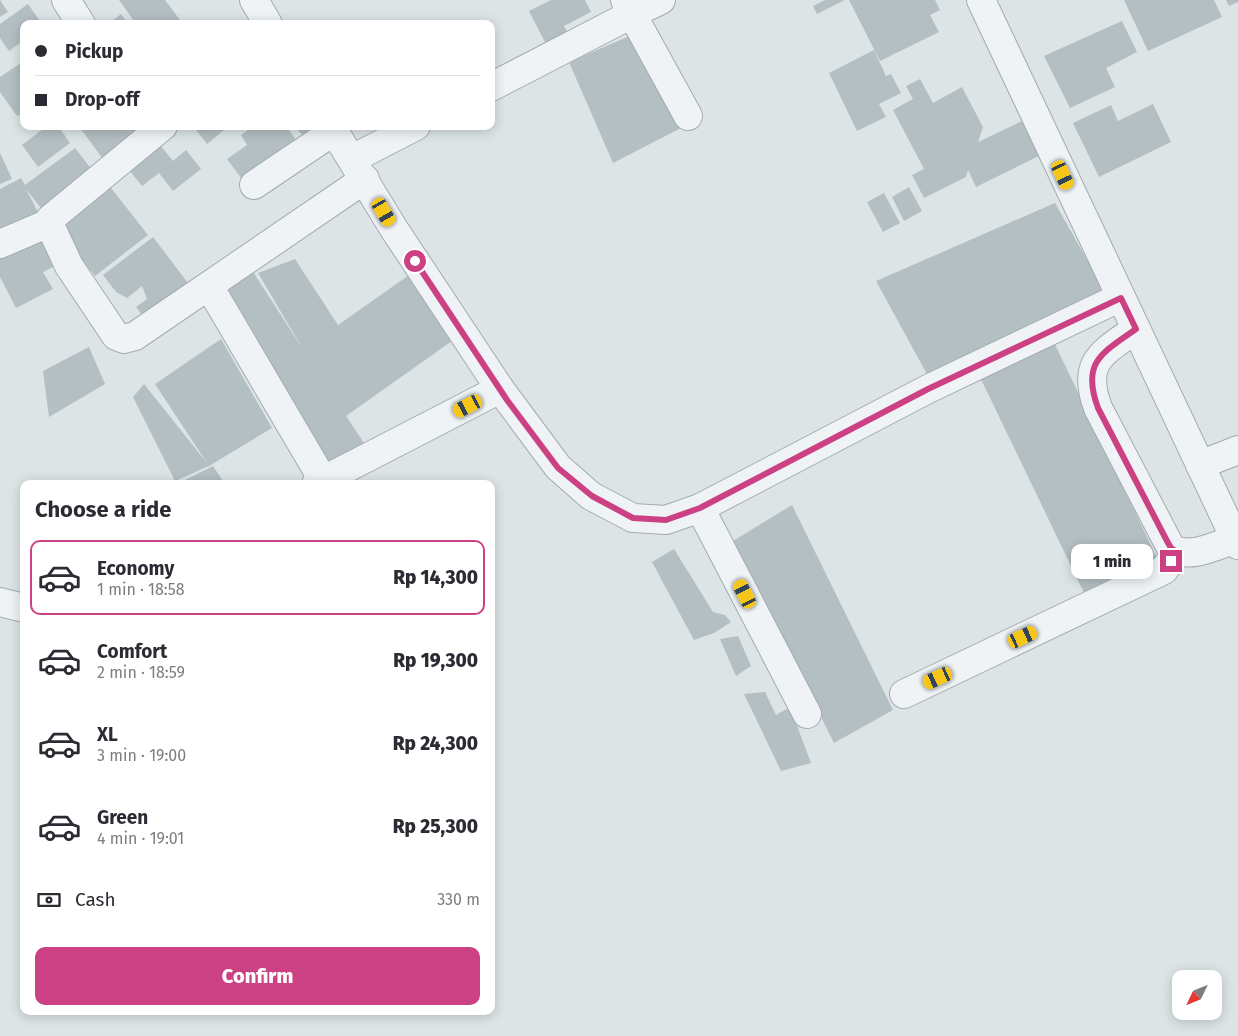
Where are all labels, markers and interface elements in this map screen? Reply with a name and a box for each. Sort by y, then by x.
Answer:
text: Pickup [65,40,123,63]
text: Drop-off [65,88,139,111]
car [1049,158,1076,192]
car [370,195,397,229]
route start [404,250,426,272]
car [451,393,484,419]
text: Choose a ride [35,496,171,523]
callout: 1 min [1071,544,1154,578]
route end [1160,550,1182,572]
text: 1 min [1093,552,1131,571]
icon: car [37,555,82,600]
text: Economy [97,557,174,580]
text: Rp 14,300 [393,566,478,589]
car [731,577,758,611]
text: 1 min · 18:58 [97,580,185,599]
car [1006,624,1039,650]
icon: car [37,638,82,683]
text: Comfort [97,640,167,663]
text: Rp 19,300 [393,649,478,672]
text: 2 min · 18:59 [97,663,185,682]
car [921,665,954,691]
icon: car [37,721,82,766]
text: XL [97,723,118,746]
text: Rp 24,300 [393,732,478,755]
text: 3 min · 19:00 [97,746,186,765]
icon: car [37,804,82,849]
text: Green [97,806,148,829]
text: Rp 25,300 [393,815,478,838]
text: 4 min · 19:01 [97,829,184,848]
icon: cash [35,886,63,914]
text: Cash [75,888,116,911]
text: 330 m [437,890,480,909]
button: Confirm [35,947,480,1005]
north arrow [1172,970,1222,1020]
map controls [1172,970,1222,1020]

